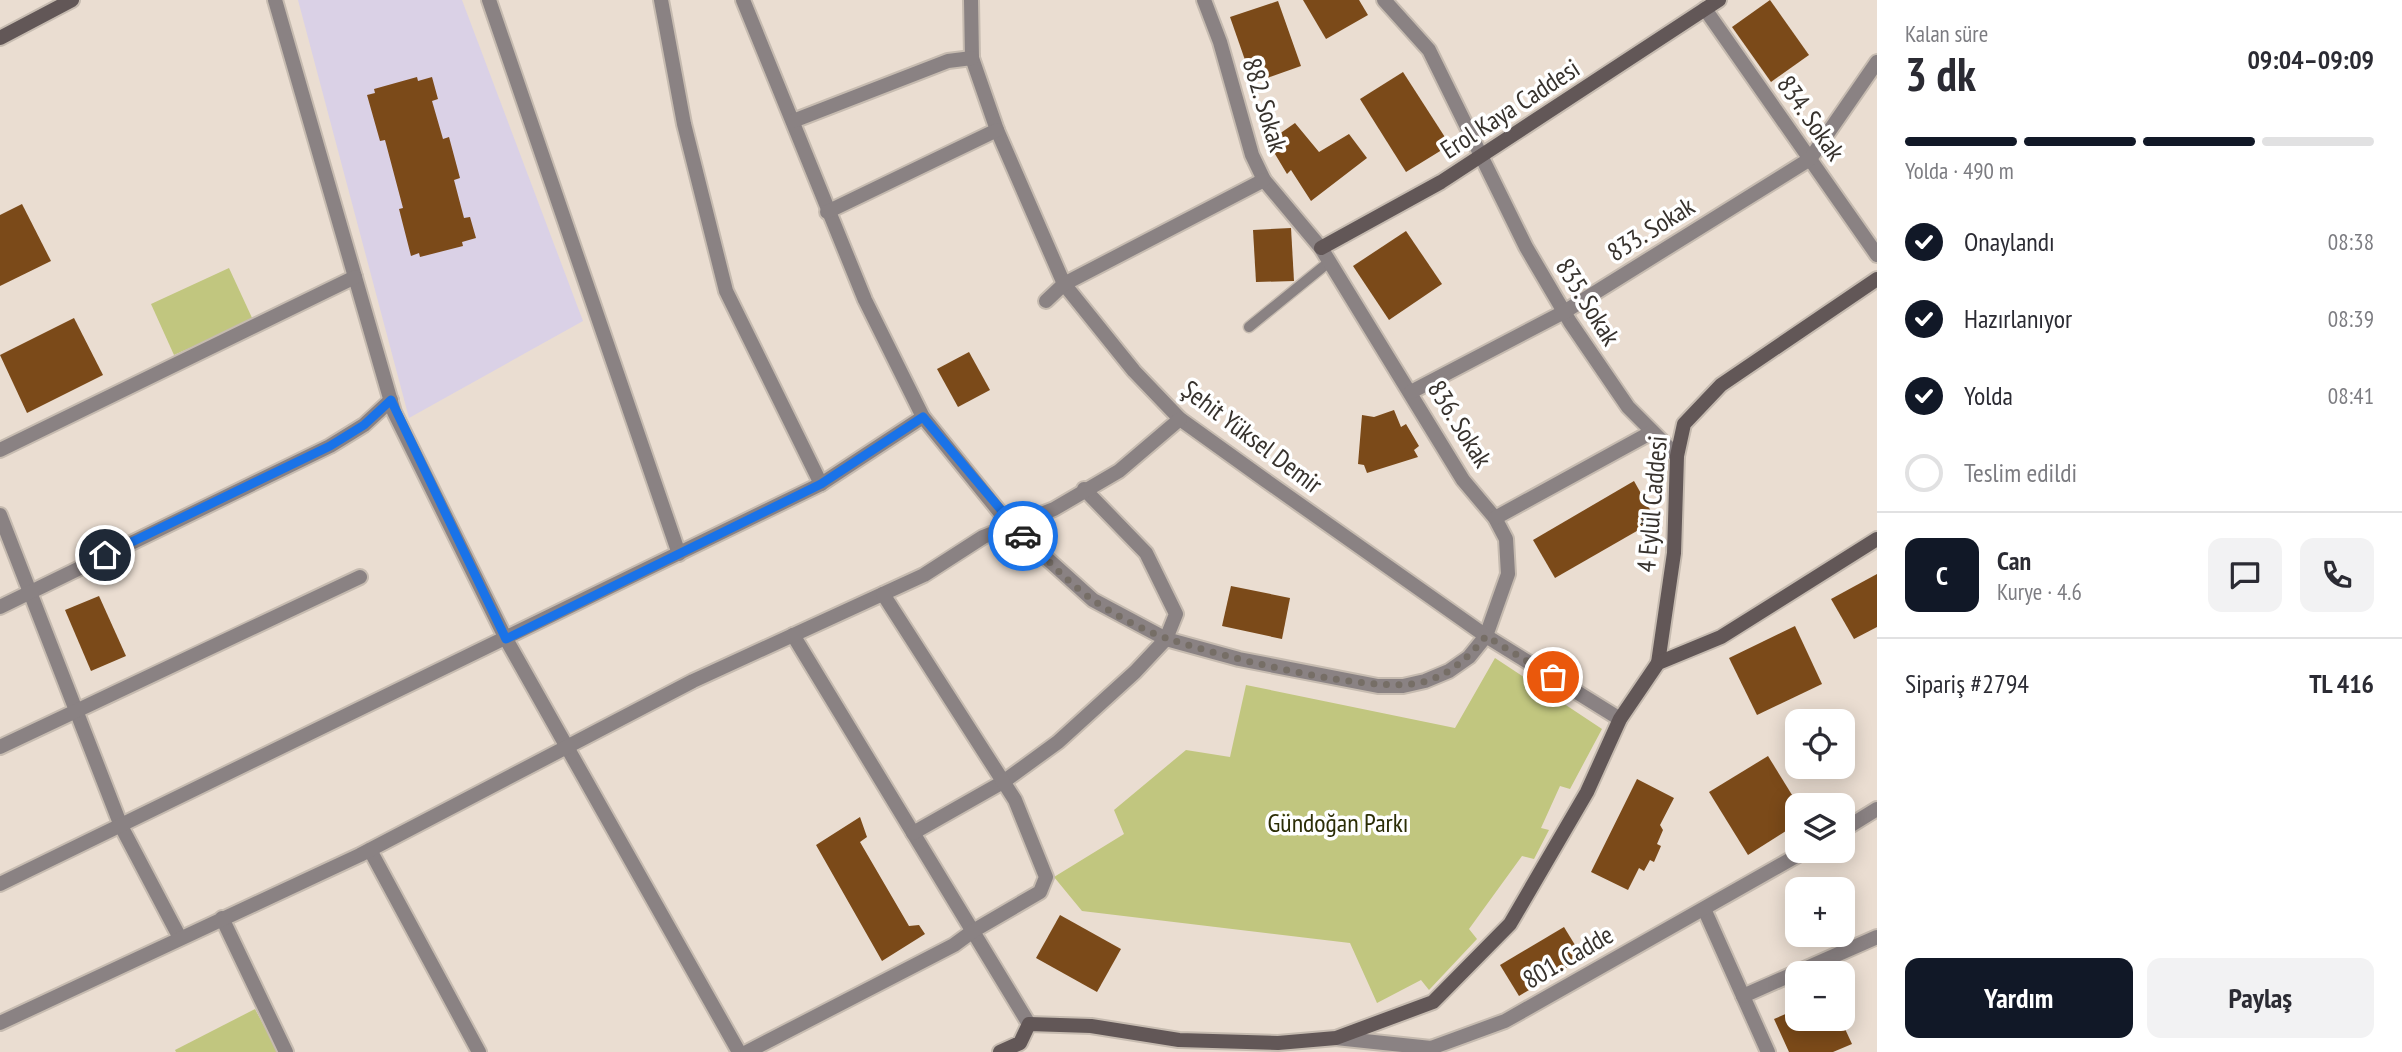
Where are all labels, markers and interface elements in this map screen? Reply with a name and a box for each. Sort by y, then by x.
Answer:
text: Kalan süre [1905,19,1988,48]
text: 09:04–09:09 [2247,43,2374,76]
text: 3 dk [1905,44,1976,104]
street label: Erol Kaya Caddesi [1434,51,1585,166]
street label: 882. Sokak [1236,54,1295,156]
street label: 834. Sokak [1770,69,1853,167]
text: Yolda · 490 m [1905,156,2014,185]
street label: 833. Sokak [1601,189,1700,268]
icon: check [1905,223,1943,261]
text: Onaylandı [1964,225,2055,258]
text: 08:38 [2328,227,2374,256]
street label: 835. Sokak [1549,252,1628,351]
icon: check [1905,300,1943,338]
text: Hazırlanıyor [1964,302,2072,335]
text: 08:39 [2328,304,2374,333]
street label: Şehit Yüksel Demir [1175,373,1329,500]
street label: 836. Sokak [1421,374,1500,473]
icon: check [1905,377,1943,415]
text: Yolda [1964,379,2013,412]
text: 08:41 [2328,381,2374,410]
street label: 4 Eylül Caddesi [1629,434,1674,573]
text: Teslim edildi [1964,456,2077,489]
courier [988,501,1058,571]
icon: car [1004,517,1042,555]
pin [75,525,135,585]
icon: home [86,536,124,574]
button: chat [2208,538,2282,612]
button: phone [2300,538,2374,612]
text: Can [1997,544,2031,577]
text: C [1936,559,1948,592]
text: Kurye · 4.6 [1997,577,2082,606]
pin [1523,647,1583,707]
icon: bag [1534,658,1572,696]
text: Sipariş #2794 [1905,667,2029,700]
text: TL 416 [2309,667,2374,700]
map controls [1785,709,1855,1031]
button: locate [1785,709,1855,779]
button: layers [1785,793,1855,863]
park label: Gündoğan Parkı [1268,806,1408,839]
button: + [1785,877,1855,947]
street label: 801. Cadde [1517,918,1619,996]
button: Yardım [1905,958,2133,1038]
button: Paylaş [2147,958,2374,1038]
button: − [1785,961,1855,1031]

